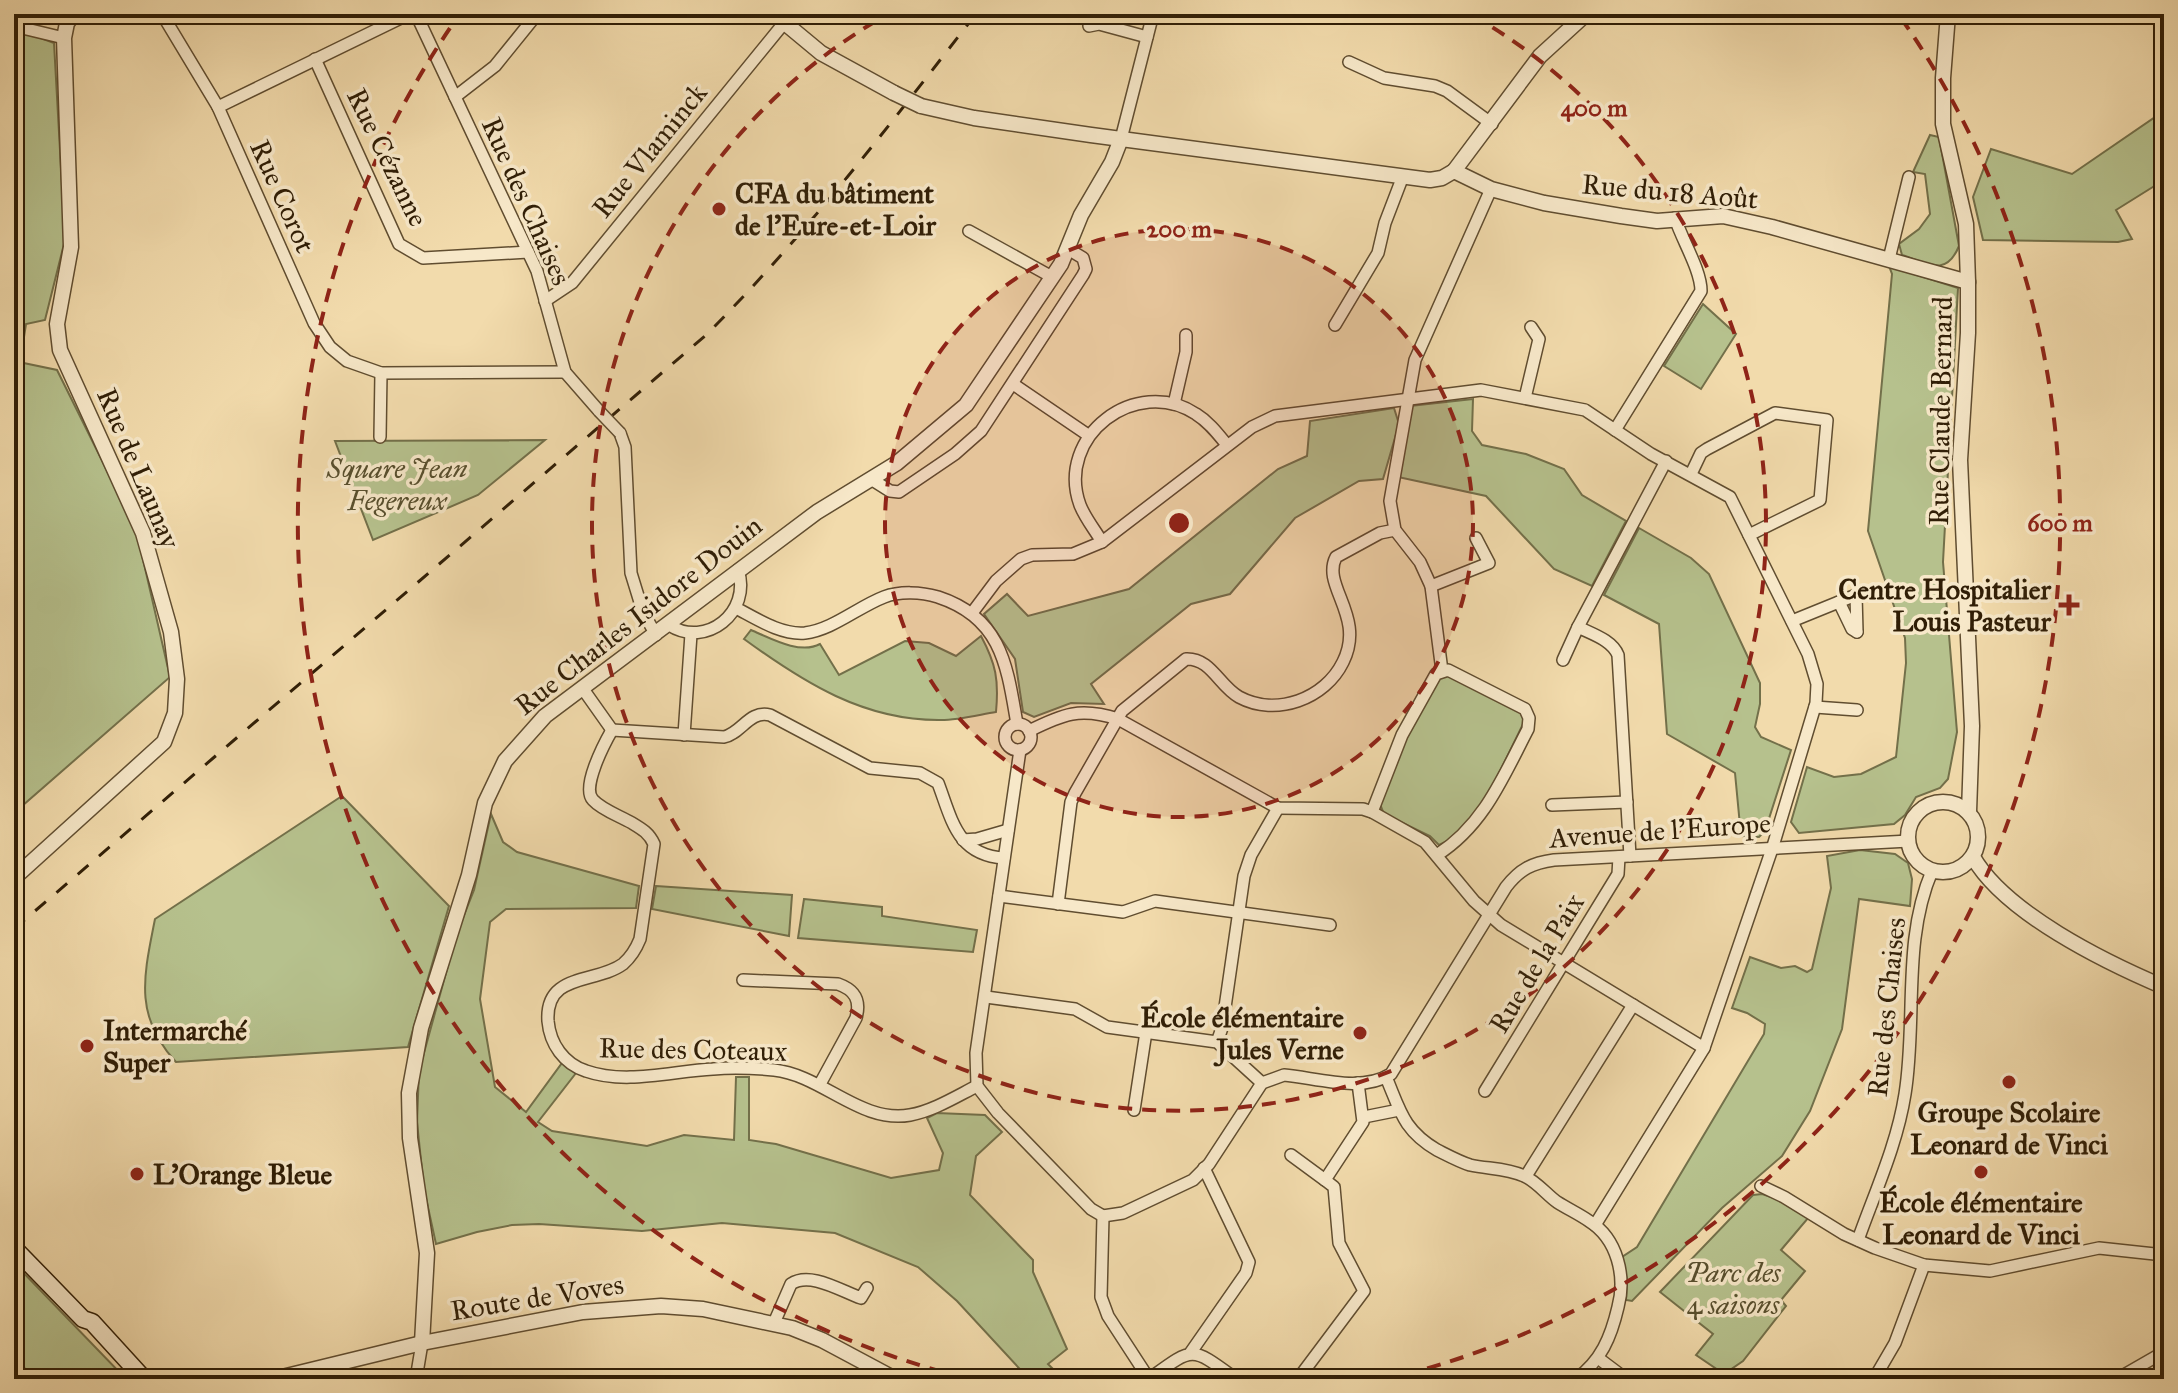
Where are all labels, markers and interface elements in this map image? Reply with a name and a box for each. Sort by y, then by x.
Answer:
street label: Rue Vlaminck [584,76,714,225]
street label: Rue Cézanne [339,82,436,232]
text: 400 m [1561,93,1628,123]
street label: Rue des Chaises [474,112,579,291]
street label: Rue Corot [242,134,323,258]
street label: Rue du 18 Août [1580,166,1760,217]
place label: CFA du bâtiment de l'Eure-et-Loir [735,176,937,243]
marker: CFA du bâtiment de l'Eure-et-Loir [710,200,728,218]
text: 200 m [1146,214,1212,244]
street label: Rue Claude Bernard [1921,296,1960,526]
street label: Rue de Launay [89,383,188,555]
park label: Square Jean Fegereux [326,451,468,518]
street label: Rue Charles Isidore Douin [508,508,769,723]
text: 600 m [2027,508,2094,538]
centre of rings [1165,509,1193,537]
place label: Centre Hospitalier Louis Pasteur [1838,572,2051,639]
marker: Centre Hospitalier Louis Pasteur [2058,594,2080,616]
street label: Avenue de l'Europe [1547,805,1772,856]
street label: Rue de la Paix [1481,887,1592,1039]
street label: Rue des Chaises [1860,916,1913,1099]
place label: École élémentaire Jules Verne [1140,999,1344,1067]
place label: Intermarché Super [103,1013,247,1080]
marker: École élémentaire Jules Verne [1351,1024,1369,1042]
street label: Rue des Coteaux [599,1030,788,1069]
marker: Intermarché Super [78,1037,96,1055]
marker: Groupe Scolaire Leonard de Vinci [2000,1073,2018,1091]
place label: Groupe Scolaire Leonard de Vinci [1910,1095,2108,1162]
place label: L'Orange Bleue [153,1157,333,1192]
marker: École élémentaire Leonard de Vinci [1972,1163,1990,1181]
marker: L'Orange Bleue [128,1165,146,1183]
place label: École élémentaire Leonard de Vinci [1879,1184,2083,1252]
park label: Parc des 4 saisons [1685,1255,1781,1322]
street label: Route de Voves [448,1267,626,1328]

